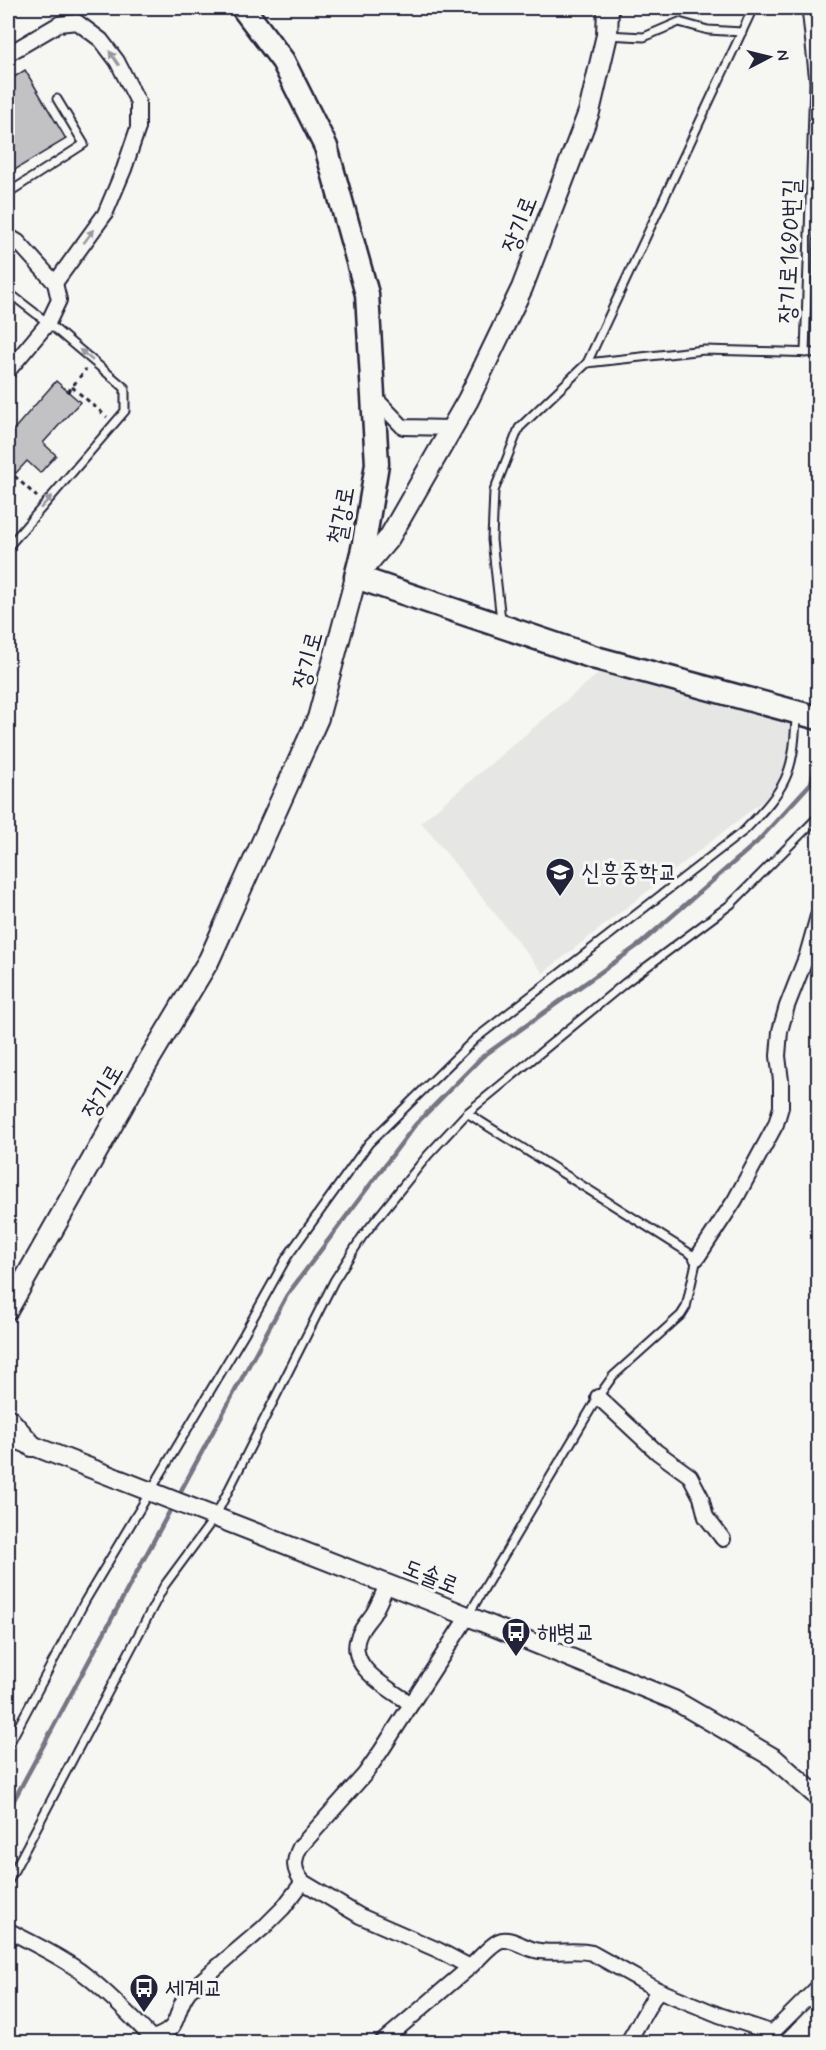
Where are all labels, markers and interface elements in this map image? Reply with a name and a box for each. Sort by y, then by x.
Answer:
north arrow [739,27,799,87]
text: N [771,49,793,62]
one-way arrow [109,50,120,66]
street label: 장기로1690번길 [772,178,809,324]
street label: 장기로 [496,192,545,257]
one-way arrow [83,228,95,244]
one-way arrow [79,349,94,362]
street label: 철강로 [322,484,363,546]
one-way arrow [39,495,52,510]
street label: 장기로 [286,628,331,692]
school or university icon: 신흥중학교 [544,856,576,898]
place label: 신흥중학교 [581,858,678,889]
street label: 장기로 [75,1059,131,1125]
street label: 도솔로 [398,1552,463,1603]
bus stop icon: 해병교 [500,1616,532,1658]
place label: 해병교 [537,1618,595,1649]
bus stop icon: 세계교 [128,1972,160,2014]
place label: 세계교 [165,1974,223,2005]

